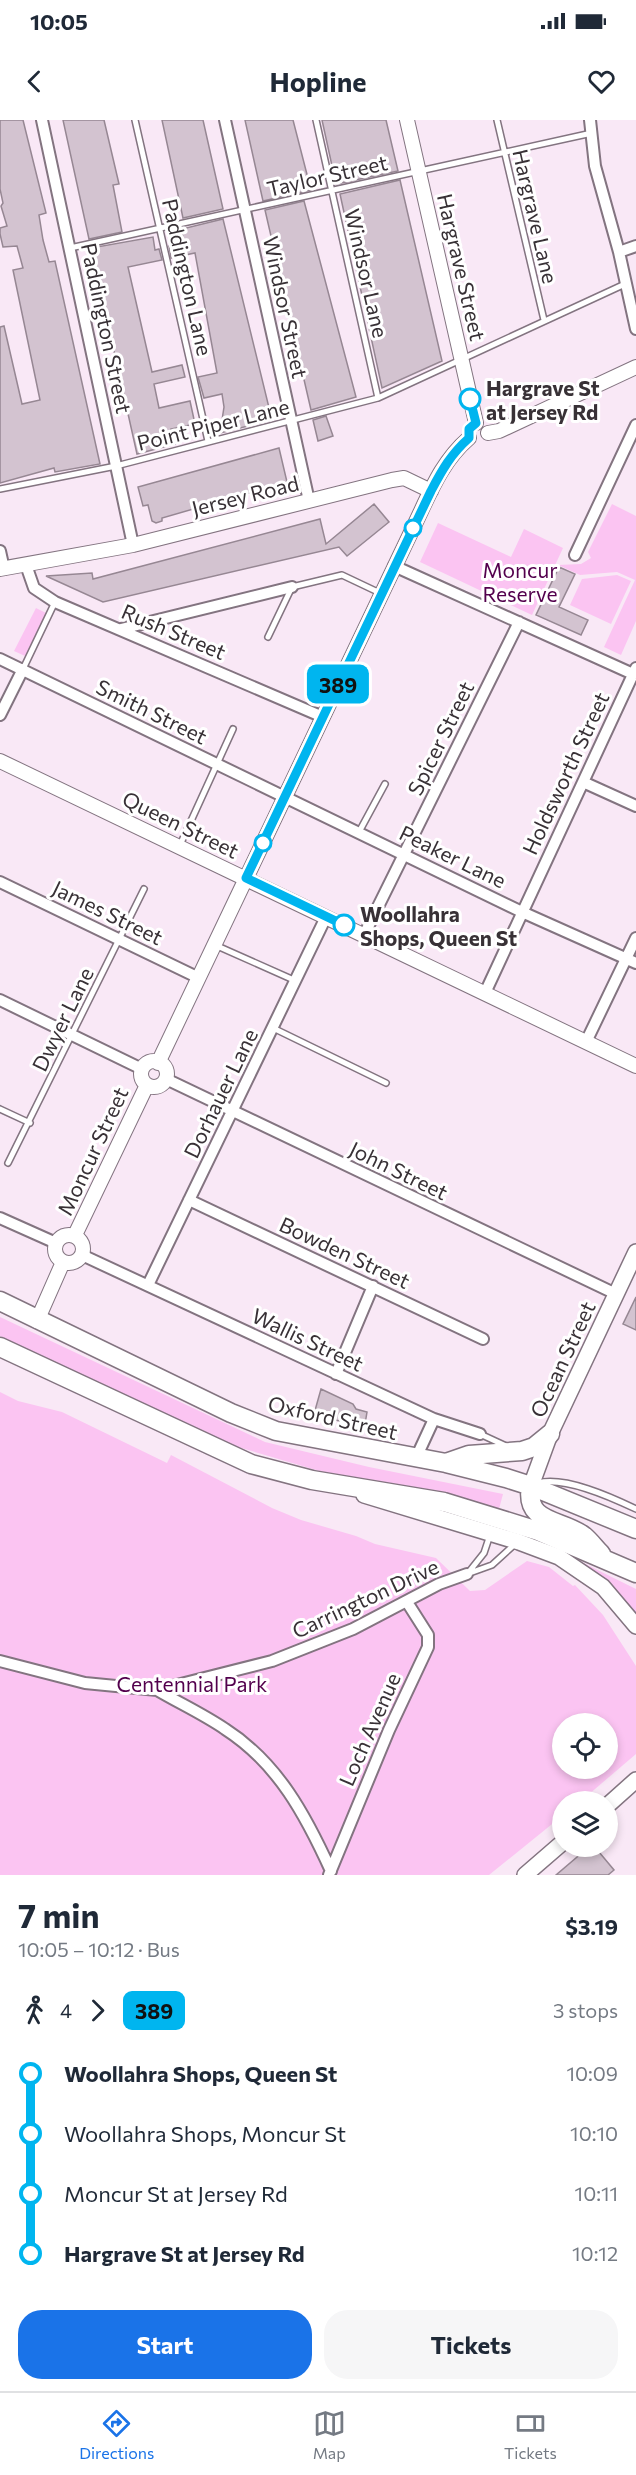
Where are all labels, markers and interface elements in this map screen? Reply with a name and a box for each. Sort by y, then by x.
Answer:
text: 10:05 [30,8,88,35]
icon: back [18,65,51,98]
text: Hopline [269,65,367,98]
icon: heart [585,65,618,98]
street label: Hargrave Lane [508,146,564,286]
street label: Taylor Street [264,149,390,201]
street label: Hargrave Street [433,191,491,343]
street label: Paddington Lane [158,196,218,358]
street label: Windsor Lane [340,206,394,340]
street label: Windsor Street [259,234,313,380]
street label: Paddington Street [77,240,137,416]
place label: Hargrave St at Jersey Rd [486,375,600,424]
marker: Hargrave St at Jersey Rd [459,388,481,410]
street label: Point Piper Lane [134,393,292,455]
street label: Jersey Road [189,470,301,520]
unlabelled marker [404,519,422,537]
park label: Moncur Reserve [482,557,558,606]
street label: Rush Street [118,598,230,664]
line badge: 389 [304,664,372,704]
text: 389 [319,672,357,697]
street label: Smith Street [93,673,211,749]
street label: Spicer Street [402,677,478,799]
street label: Holdsworth Street [516,688,614,858]
street label: Queen Street [119,785,243,863]
street label: Peaker Lane [396,819,510,893]
unlabelled marker [254,834,272,852]
street label: James Street [49,875,167,949]
place label: Woollahra Shops, Queen St [360,901,517,950]
marker: Woollahra Shops, Queen St [333,914,355,936]
street label: Dwyer Lane [26,963,98,1075]
street label: Dorhauer Lane [178,1024,262,1162]
street label: Moncur Street [51,1083,133,1219]
street label: John Street [346,1136,452,1204]
street label: Bowden Street [276,1211,414,1293]
street label: Ocean Street [524,1297,600,1421]
street label: Wallis Street [248,1302,368,1376]
street label: Oxford Street [266,1390,400,1444]
street label: Carrington Drive [288,1553,442,1643]
street label: Loch Avenue [333,1669,405,1789]
park label: Centennial Park [117,1671,267,1696]
map controls [552,1713,618,1857]
button: locate [552,1713,618,1779]
button: layers [552,1791,618,1857]
text: 7 min [18,1894,100,1935]
text: $3.19 [565,1913,618,1940]
text: 10:05 – 10:12 · Bus [18,1937,180,1961]
icon: walk [18,1994,51,2027]
icon: forward [81,1994,114,2027]
text: 4 [60,1998,72,2022]
text: 389 [135,1998,173,2023]
text: 3 stops [553,1998,618,2022]
text: Woollahra Shops, Queen St [64,2060,337,2087]
text: 10:09 [566,2061,618,2085]
text: Woollahra Shops, Moncur St [64,2120,346,2147]
text: 10:10 [570,2121,618,2145]
text: Moncur St at Jersey Rd [64,2180,288,2207]
text: 10:11 [575,2181,618,2205]
text: Hargrave St at Jersey Rd [64,2240,305,2267]
text: 10:12 [572,2241,618,2265]
button: Start [18,2310,312,2379]
button: Tickets [324,2310,618,2379]
tab: Directions [79,2407,154,2462]
tab: Map [313,2407,346,2462]
tab: Tickets [504,2407,557,2462]

